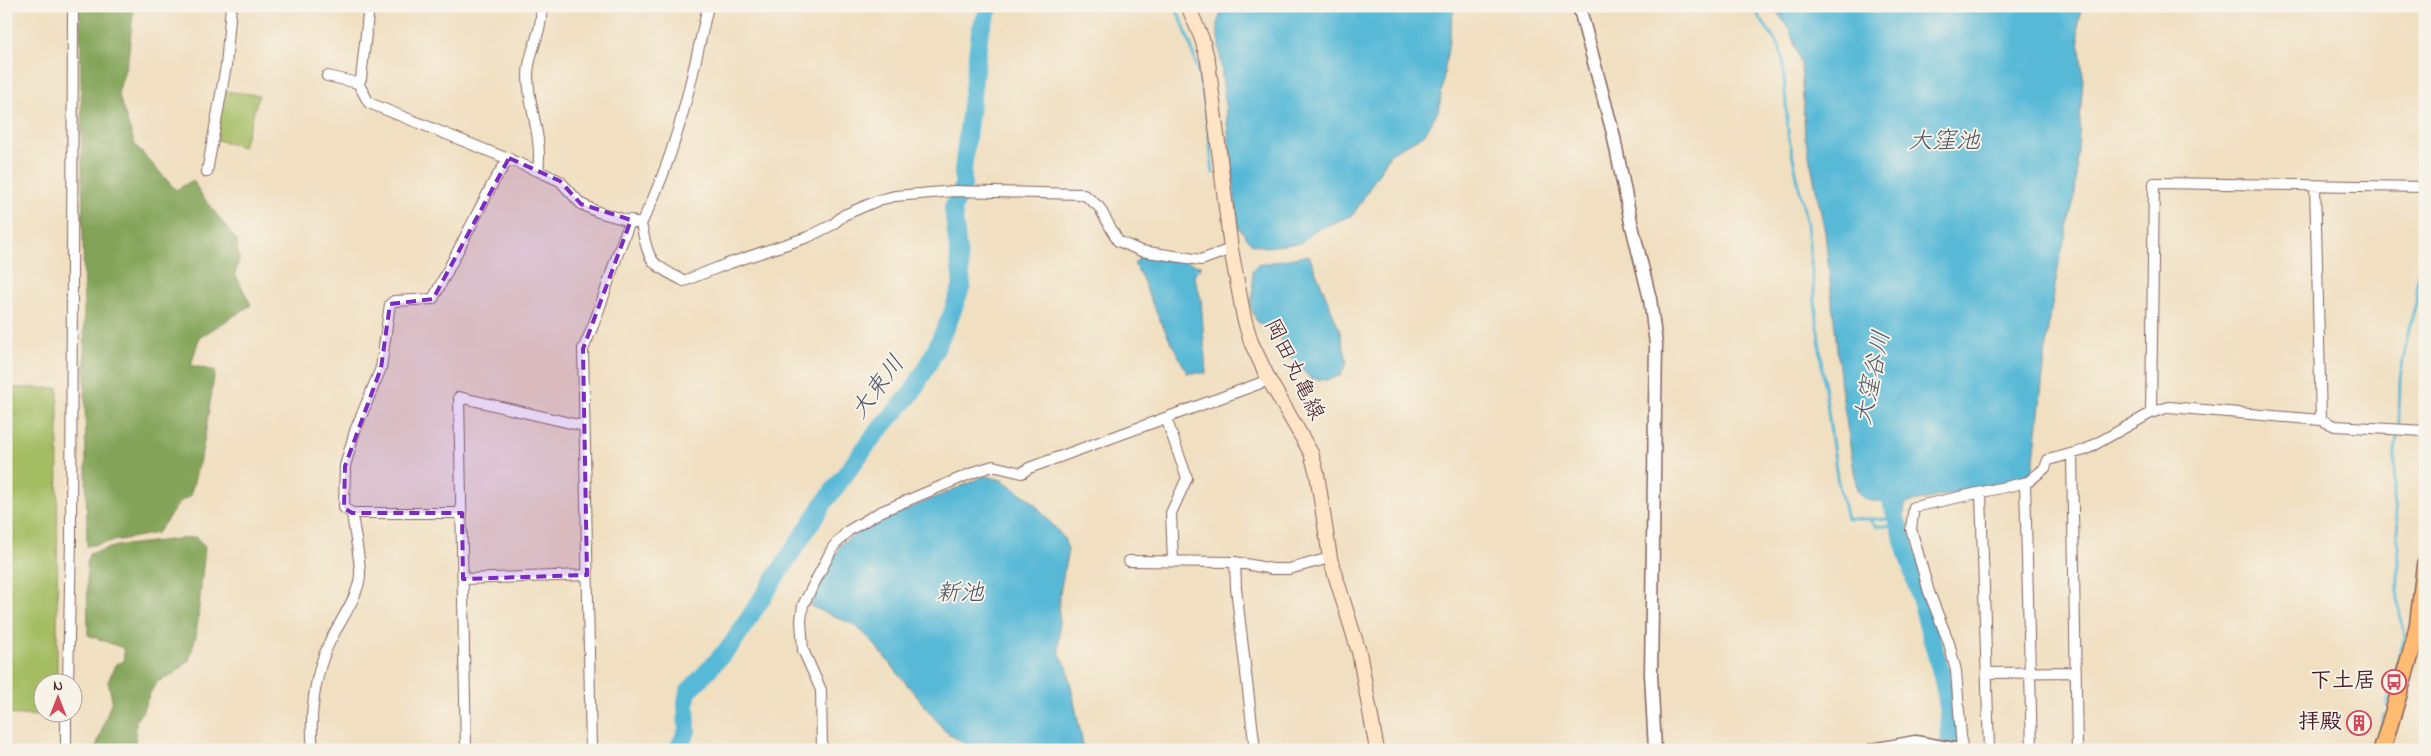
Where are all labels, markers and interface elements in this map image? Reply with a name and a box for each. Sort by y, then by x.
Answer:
water label: 大窪池 [1908,125,1981,160]
street label: 岡田丸亀線 [1255,314,1331,426]
water label: 大窪谷川 [1847,327,1901,429]
water label: 大束川 [843,349,915,427]
water label: 新池 [936,577,985,612]
place label: 下土居 [2310,666,2376,698]
bus stop icon: 下土居 [2381,669,2407,695]
north arrow [32,674,82,724]
text: N [53,676,63,697]
place label: 拝殿 [2298,707,2342,739]
building icon: 拝殿 [2346,710,2372,736]

